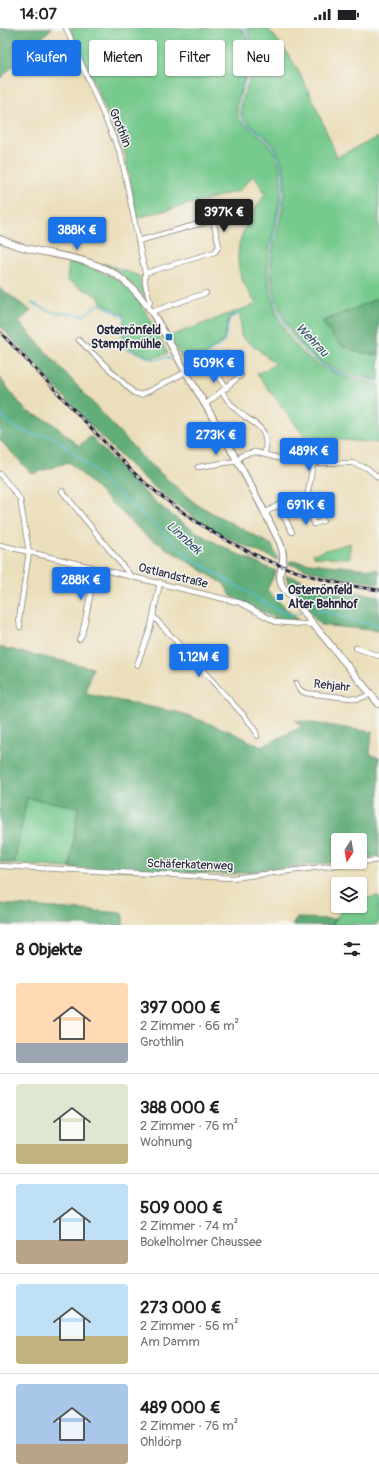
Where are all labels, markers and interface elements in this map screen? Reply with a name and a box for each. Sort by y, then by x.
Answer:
text: 14:07 [20,5,57,24]
chip: Kaufen [12,40,81,76]
chip: Mieten [89,40,157,76]
chip: Filter [165,40,225,76]
chip: Neu [233,40,284,76]
street label: Grothlin [105,106,135,150]
pin: 397K € [191,199,257,233]
text: 397K € [204,204,244,220]
pin: 388K € [44,217,110,251]
text: 388K € [57,222,97,238]
water label: Wehrau [292,320,333,361]
place label: Osterrönfeld Stampfmühle [91,323,162,352]
marker: Osterrönfeld Stampfmühle [164,332,174,342]
pin: 509K € [181,350,247,384]
text: 509K € [193,355,235,371]
pin: 273K € [183,422,249,456]
text: 273K € [196,427,236,443]
pin: 489K € [276,438,342,472]
text: 489K € [289,443,329,459]
pin: 691K € [273,492,339,526]
text: 691K € [287,497,325,513]
water label: Linnbek [163,518,206,559]
street label: Ostlandstraße [137,560,209,592]
pin: 288K € [48,567,114,601]
text: 288K € [61,572,101,588]
place label: Osterrönfeld Alter Bahnhof [288,583,358,612]
marker: Osterrönfeld Alter Bahnhof [275,592,285,602]
pin: 1.12M € [162,644,236,678]
text: 1.12M € [178,649,220,665]
street label: Rehjahr [313,677,352,695]
north arrow [331,833,367,869]
map controls [331,833,367,913]
street label: Schäferkatenweg [147,856,233,874]
button: layers [331,877,367,913]
icon: filters [341,938,363,960]
text: 8 Objekte [16,939,82,960]
text: 397 000 € [140,997,221,1018]
icon: home [48,999,96,1047]
text: 2 Zimmer · 66 m² [140,1018,239,1034]
text: Grothlin [140,1034,184,1050]
text: 388 000 € [140,1097,220,1118]
icon: home [48,1100,96,1148]
text: 2 Zimmer · 76 m² [140,1118,238,1134]
text: Wohnung [140,1134,192,1150]
text: 509 000 € [140,1197,223,1218]
icon: home [48,1200,96,1248]
text: 2 Zimmer · 74 m² [140,1218,238,1234]
text: Bokelholmer Chaussee [140,1234,262,1250]
text: 273 000 € [140,1297,221,1318]
icon: home [48,1300,96,1348]
text: 2 Zimmer · 56 m² [140,1318,238,1334]
text: Am Damm [140,1334,200,1350]
text: 489 000 € [140,1397,221,1418]
icon: home [48,1400,96,1448]
text: 2 Zimmer · 76 m² [140,1418,238,1434]
text: Ohldörp [140,1434,182,1450]

